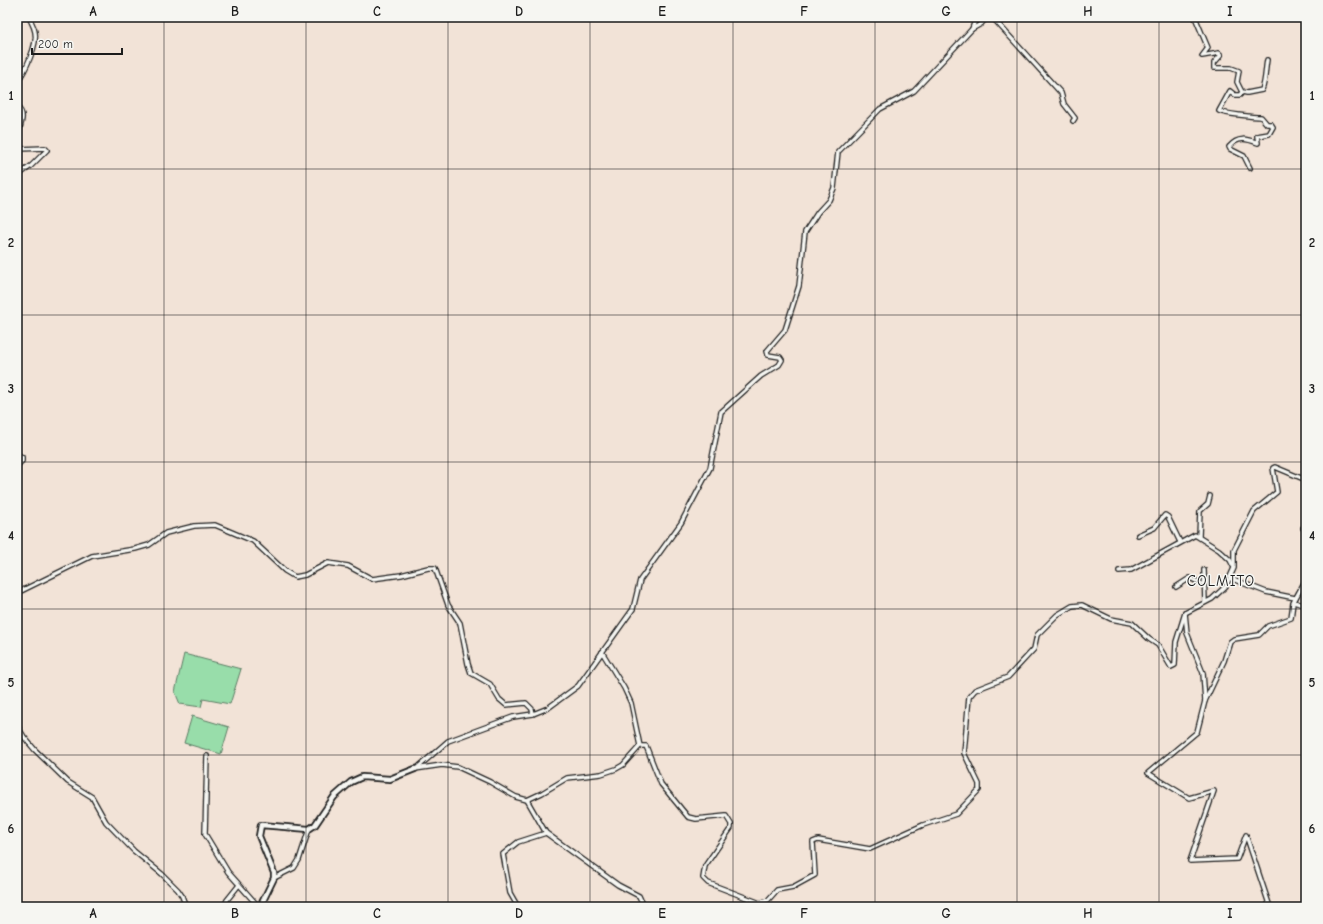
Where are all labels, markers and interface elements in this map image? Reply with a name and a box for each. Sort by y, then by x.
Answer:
text: A [89,4,97,19]
text: B [231,4,239,19]
text: C [373,4,381,19]
text: D [515,4,523,19]
text: E [658,4,666,19]
text: F [800,4,808,19]
text: G [941,4,951,19]
text: H [1083,4,1093,19]
text: I [1227,4,1233,19]
scale bar [32,30,122,56]
text: 200 m [38,37,73,51]
text: 1 [8,88,14,103]
text: 1 [1309,88,1315,103]
text: 2 [8,235,14,250]
text: 2 [1309,235,1315,250]
text: 3 [8,381,14,396]
text: 3 [1309,381,1315,396]
text: 4 [8,528,14,543]
text: 4 [1309,528,1315,543]
district label: COLMITO [1187,572,1255,590]
text: 5 [8,675,15,690]
text: 5 [1309,675,1316,690]
text: 6 [8,821,15,836]
text: 6 [1309,821,1316,836]
text: A [89,906,97,921]
text: B [231,906,239,921]
text: C [373,906,381,921]
text: D [515,906,523,921]
text: E [658,906,666,921]
text: F [800,906,808,921]
text: G [941,906,951,921]
text: H [1083,906,1093,921]
text: I [1227,906,1233,921]

